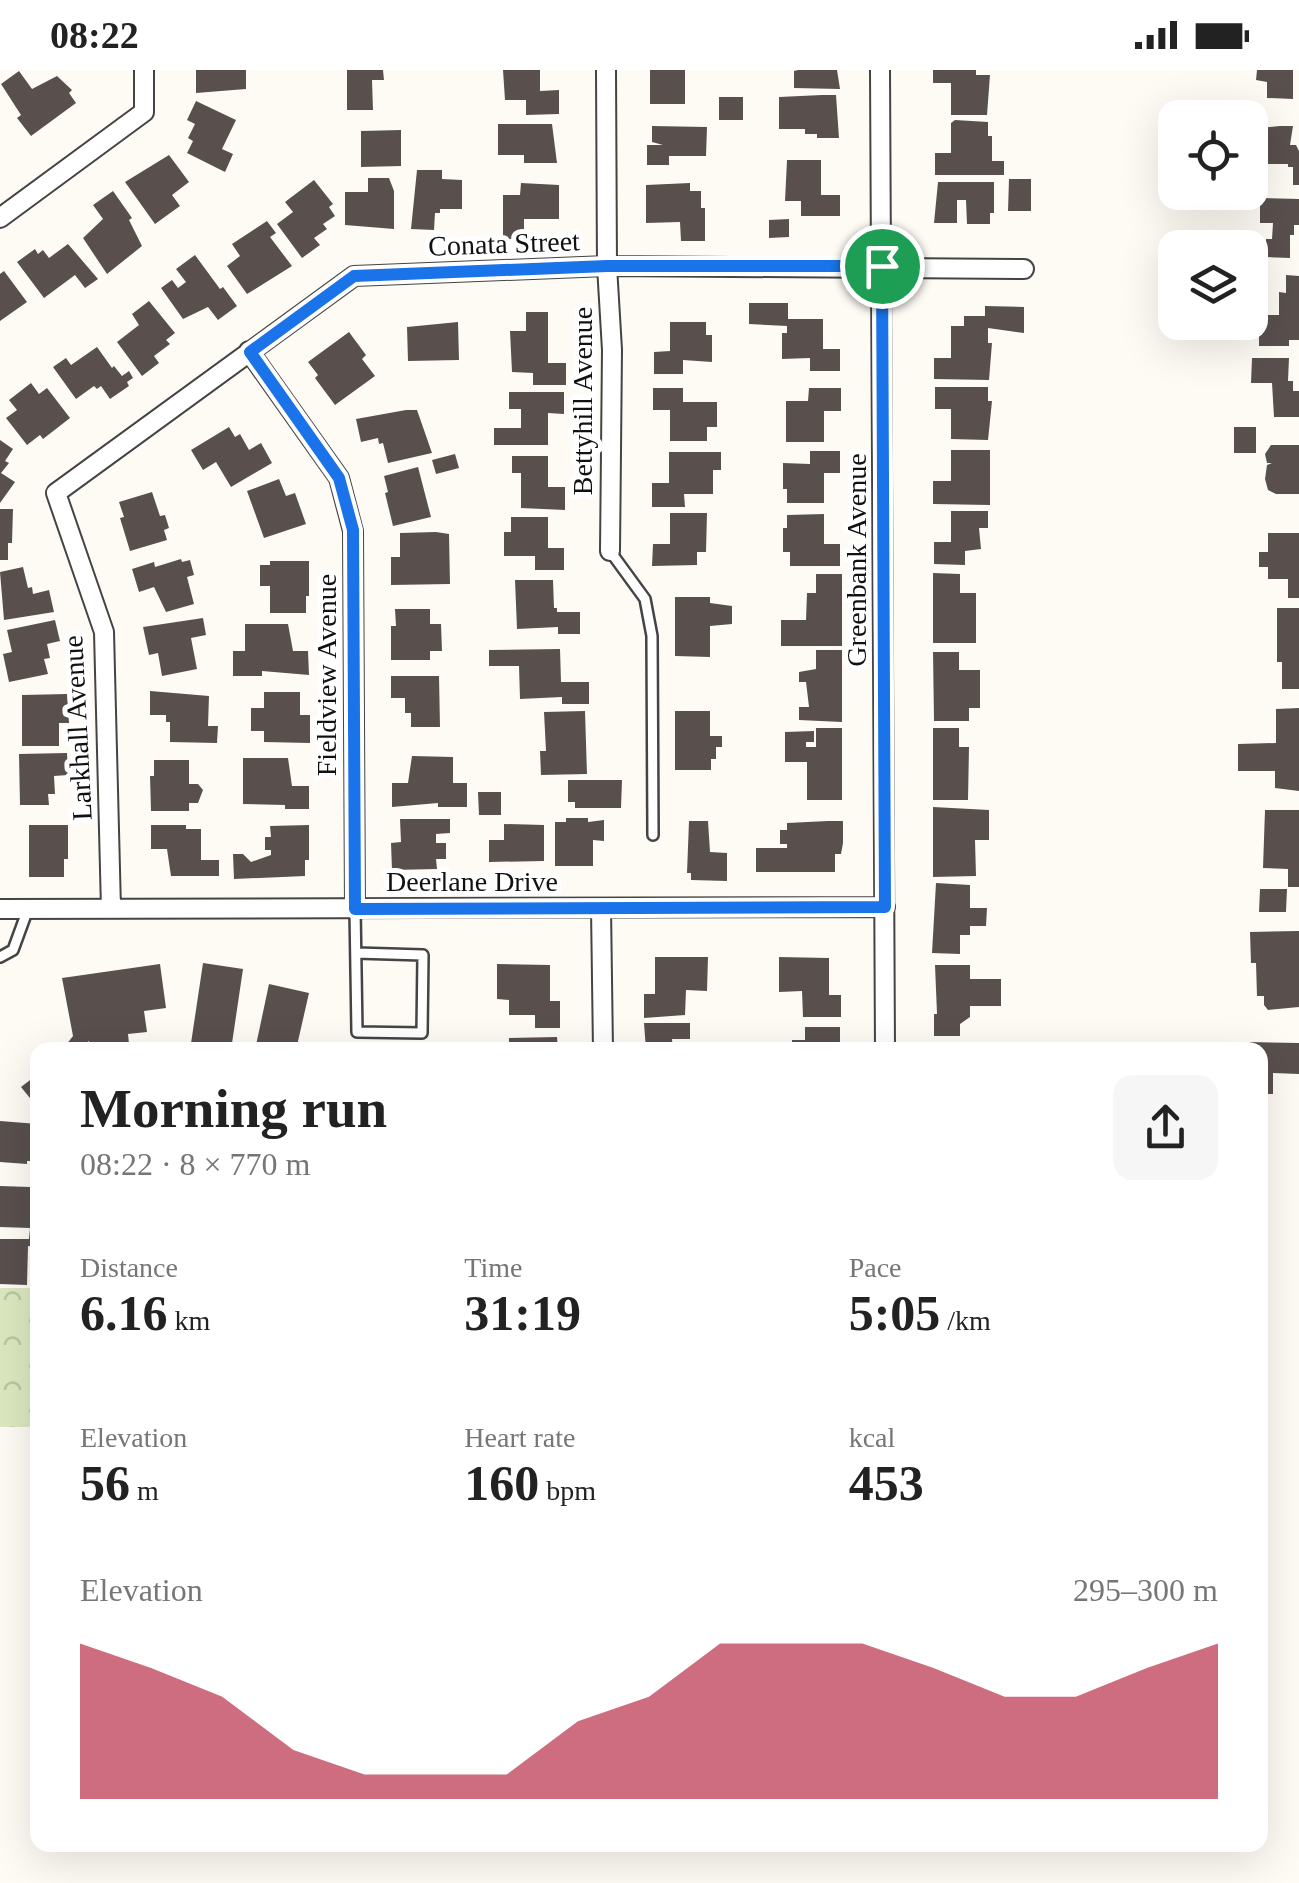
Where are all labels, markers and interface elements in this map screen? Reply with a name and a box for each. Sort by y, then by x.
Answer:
text: 08:22 [50,14,139,56]
map controls [1158,100,1268,340]
button: locate [1158,100,1268,210]
pin [840,224,925,309]
street label: Conata Street [428,225,581,262]
button: layers [1158,230,1268,340]
icon: arrive [855,239,910,294]
street label: Bettyhill Avenue [567,307,598,495]
street label: Greenbank Avenue [841,453,872,667]
street label: Fieldview Avenue [311,574,342,776]
street label: Larkhall Avenue [57,635,98,821]
street label: Deerlane Drive [386,866,558,897]
button: share [1113,1075,1218,1180]
text: Morning run [80,1078,387,1139]
text: 08:22 · 8 × 770 m [80,1146,310,1182]
text: Distance [80,1252,178,1283]
text: Time [464,1252,522,1283]
text: Pace [849,1252,902,1283]
text: 6.16 [80,1285,168,1341]
text: 31:19 [464,1285,581,1341]
text: 5:05 [849,1285,940,1341]
text: km [168,1305,210,1336]
text: /km [940,1305,991,1336]
text: Elevation [80,1422,187,1453]
text: Heart rate [464,1422,575,1453]
text: kcal [849,1422,895,1453]
text: 56 [80,1455,130,1511]
text: 160 [464,1455,539,1511]
text: 453 [849,1455,924,1511]
text: m [130,1475,159,1506]
text: bpm [539,1475,596,1506]
text: Elevation [80,1572,203,1608]
text: 295–300 m [1073,1572,1218,1608]

